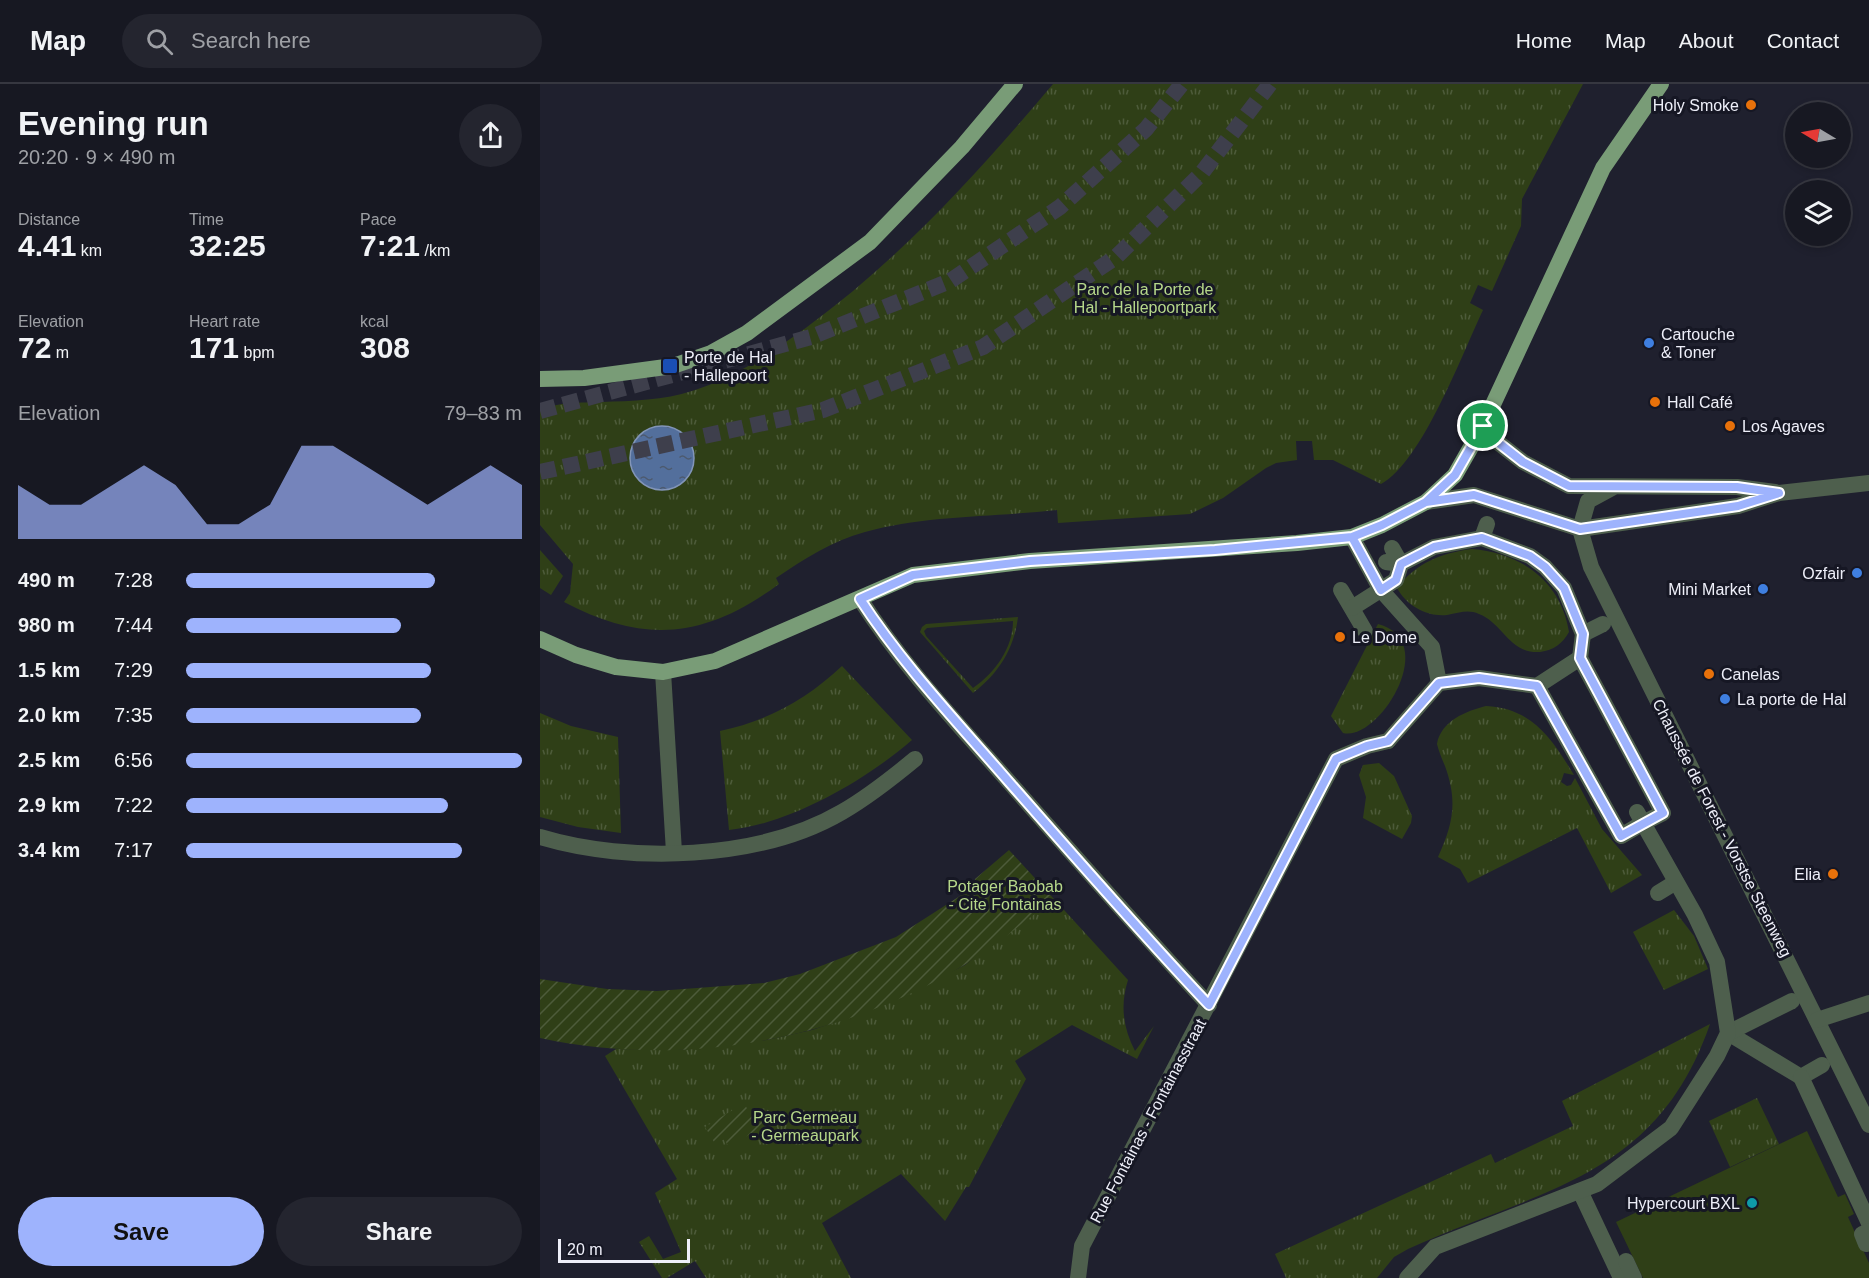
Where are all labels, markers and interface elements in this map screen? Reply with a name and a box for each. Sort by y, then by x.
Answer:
search box [122,14,542,68]
text: Map [30,25,86,56]
icon: search [143,25,176,58]
text: Search here [191,28,311,53]
text: Home [1516,29,1572,52]
text: Map [1605,29,1646,52]
text: About [1679,29,1734,52]
text: Contact [1767,29,1839,52]
place label: Holy Smoke [1653,97,1739,114]
marker: Holy Smoke [1744,98,1758,112]
north arrow [1785,102,1851,168]
map controls [1785,102,1851,246]
button: share [459,104,522,167]
text: Evening run [18,105,209,142]
text: 20:20 · 9 × 490 m [18,146,175,168]
button: layers [1785,180,1851,246]
text: Distance [18,211,80,228]
text: Time [189,211,224,228]
text: Pace [360,211,396,228]
text: 4.41 [18,229,76,262]
text: 32:25 [189,229,266,262]
text: 7:21 [360,229,420,262]
text: km [76,242,102,259]
text: /km [420,242,450,259]
park label: Parc de la Porte de Hal - Hallepoortpark [1074,281,1217,316]
text: Elevation [18,313,84,330]
text: Heart rate [189,313,260,330]
text: kcal [360,313,388,330]
place label: Cartouche & Toner [1661,326,1735,361]
text: 72 [18,331,51,364]
text: 171 [189,331,239,364]
text: 308 [360,331,410,364]
marker: Cartouche & Toner [1642,336,1656,350]
text: m [51,344,69,361]
text: bpm [239,344,275,361]
place label: Porte de Hal - Hallepoort [684,349,773,384]
marker: Porte de Hal - Hallepoort [661,357,679,375]
place label: Hall Café [1667,394,1733,411]
marker: Hall Café [1648,395,1662,409]
pin [1457,400,1508,451]
text: Elevation [18,402,100,424]
text: 79–83 m [444,402,522,424]
icon: arrive [1466,409,1499,442]
place label: Los Agaves [1742,418,1825,435]
marker: Los Agaves [1723,419,1737,433]
place label: Ozfair [1802,565,1846,582]
marker: Ozfair [1850,566,1864,580]
text: 490 m [18,569,75,591]
text: 7:28 [114,569,153,591]
place label: Mini Market [1668,581,1752,598]
marker: Mini Market [1756,582,1770,596]
text: 980 m [18,614,75,636]
text: 7:44 [114,614,153,636]
place label: Le Dome [1352,629,1417,646]
marker: Le Dome [1333,630,1347,644]
text: 1.5 km [18,659,80,681]
text: 7:29 [114,659,153,681]
place label: Canelas [1721,666,1780,683]
marker: Canelas [1702,667,1716,681]
place label: La porte de Hal [1737,691,1846,708]
marker: La porte de Hal [1718,692,1732,706]
street label: Chaussée de Forest - Vorstse Steenweg [1649,696,1795,960]
text: 2.0 km [18,704,80,726]
text: 7:35 [114,704,153,726]
text: 2.5 km [18,749,80,771]
text: 6:56 [114,749,153,771]
text: 2.9 km [18,794,80,816]
text: 7:22 [114,794,153,816]
text: 3.4 km [18,839,80,861]
text: 7:17 [114,839,153,861]
place label: Elia [1794,866,1821,883]
marker: Elia [1826,867,1840,881]
park label: Potager Baobab - Cite Fontainas [947,878,1063,913]
street label: Rue Fontainas - Fontainasstraat [1087,1016,1209,1226]
park label: Parc Germeau - Germeaupark [751,1109,860,1144]
place label: Hypercourt BXL [1627,1195,1740,1212]
marker: Hypercourt BXL [1745,1196,1759,1210]
button: Save [18,1197,264,1266]
button: Share [276,1197,522,1266]
scale bar [558,1236,690,1264]
text: 20 m [567,1241,603,1258]

